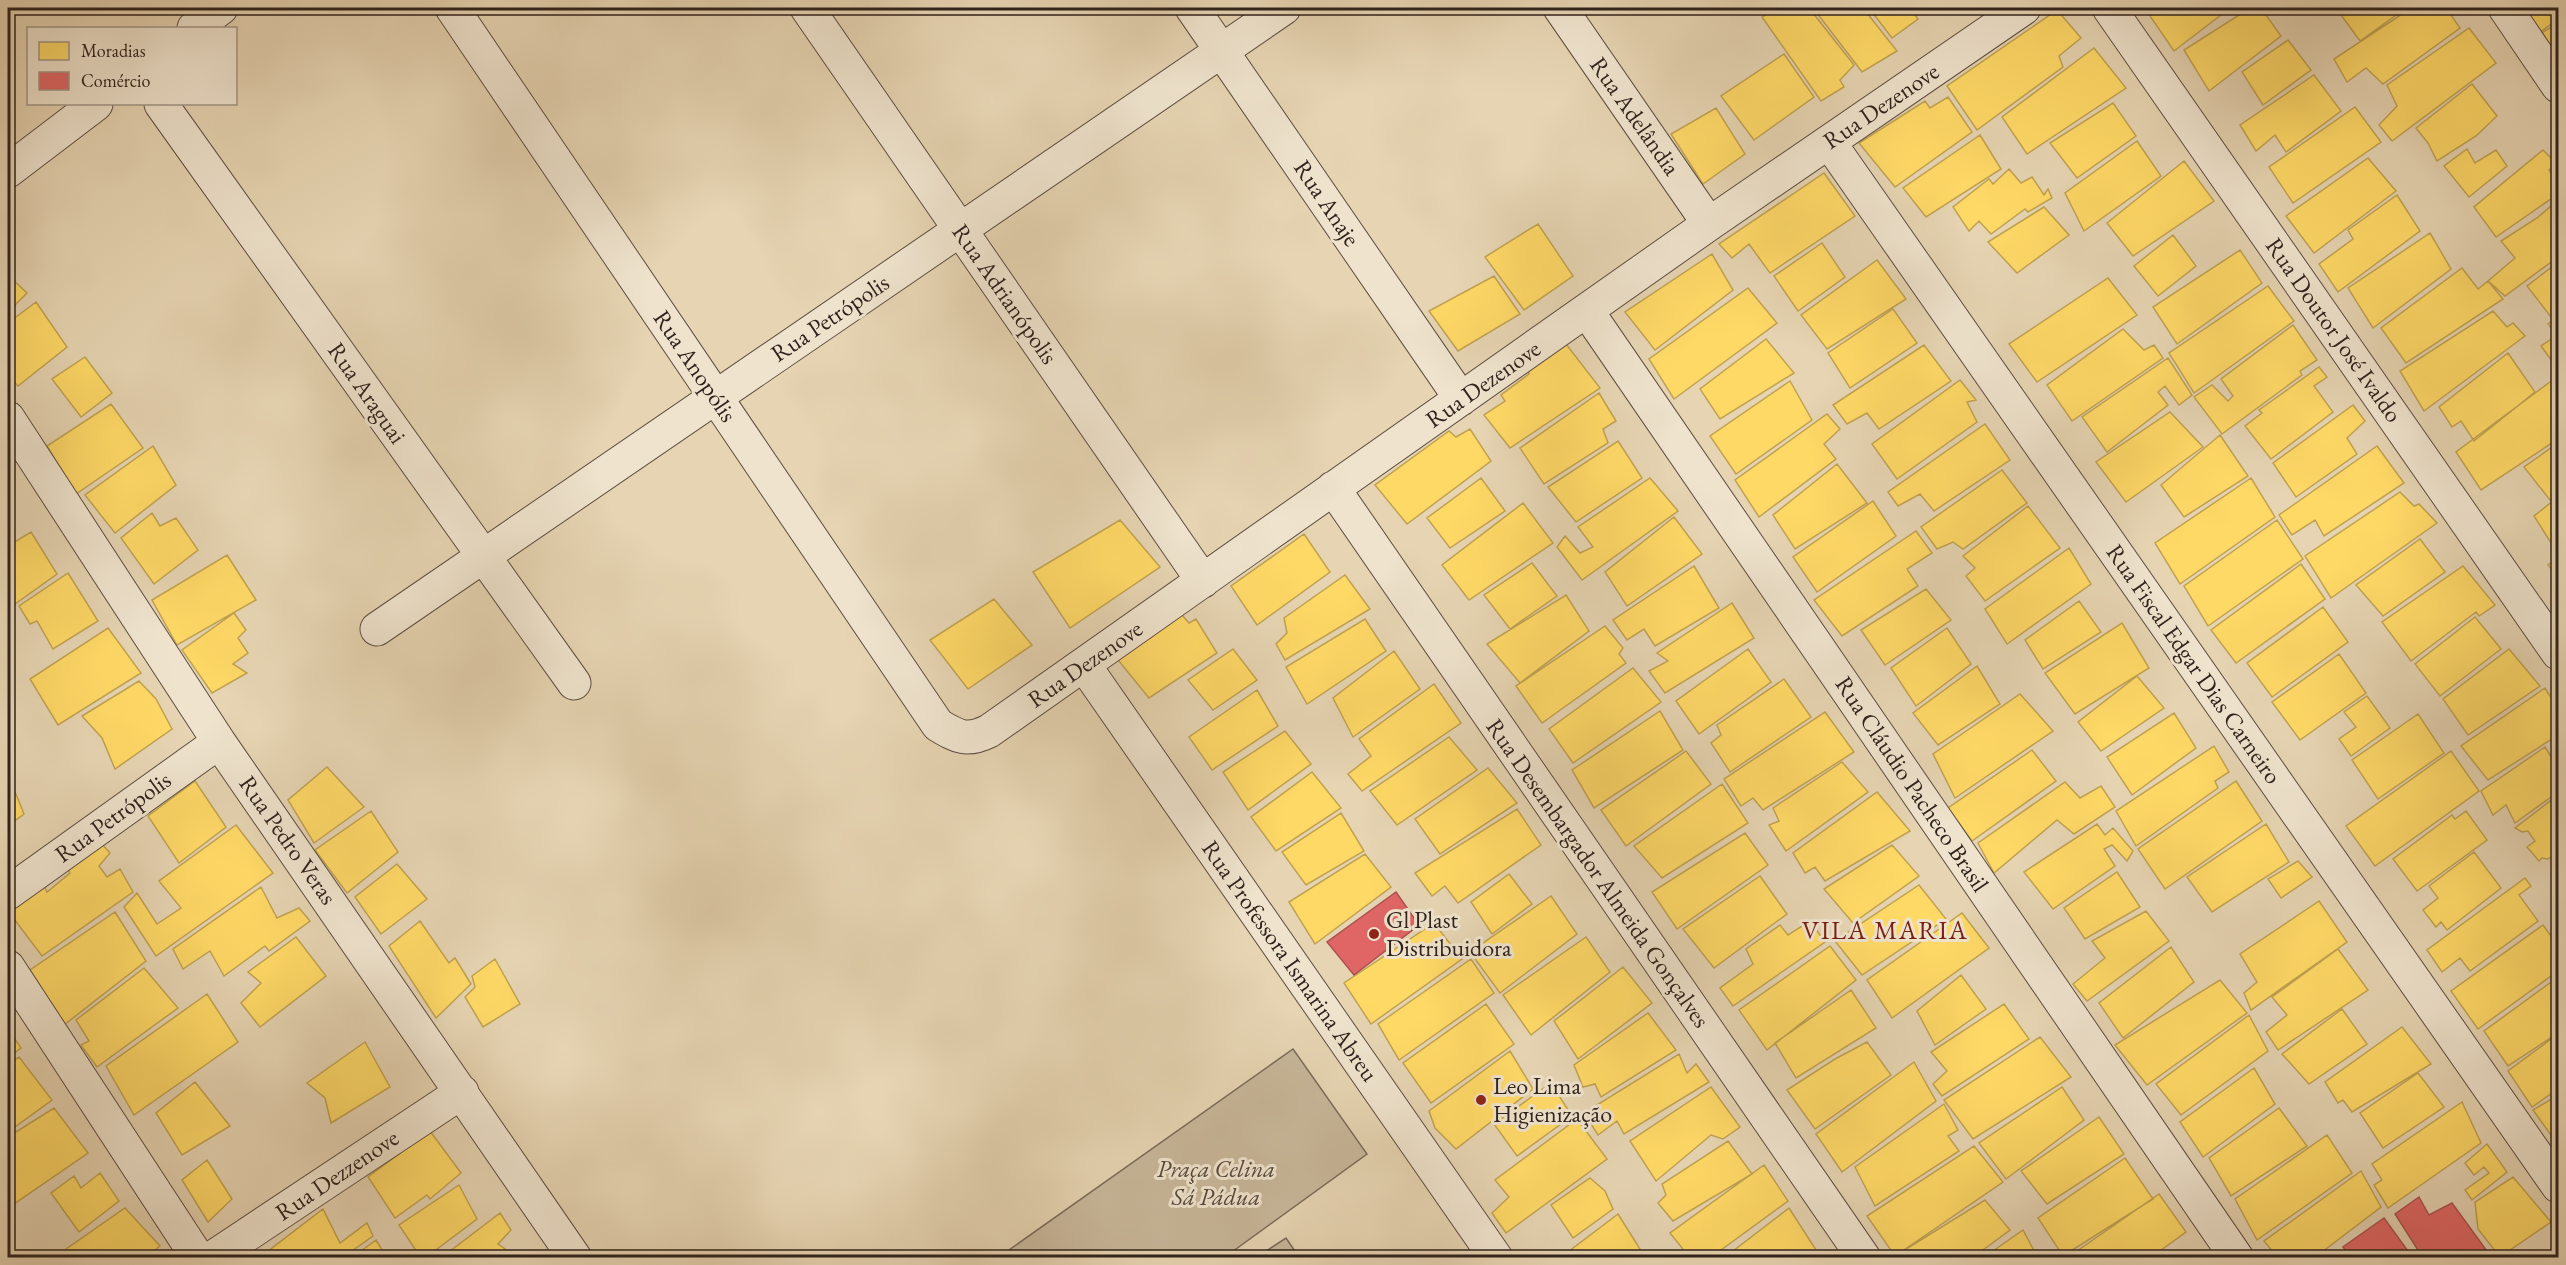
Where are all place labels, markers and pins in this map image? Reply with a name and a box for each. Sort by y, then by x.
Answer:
place label: Gl Plast Distribuidora [1386,904,1512,963]
marker: Gl Plast Distribuidora [1367,927,1381,941]
place label: Leo Lima Higienização [1493,1070,1612,1129]
marker: Leo Lima Higienização [1474,1093,1488,1107]

